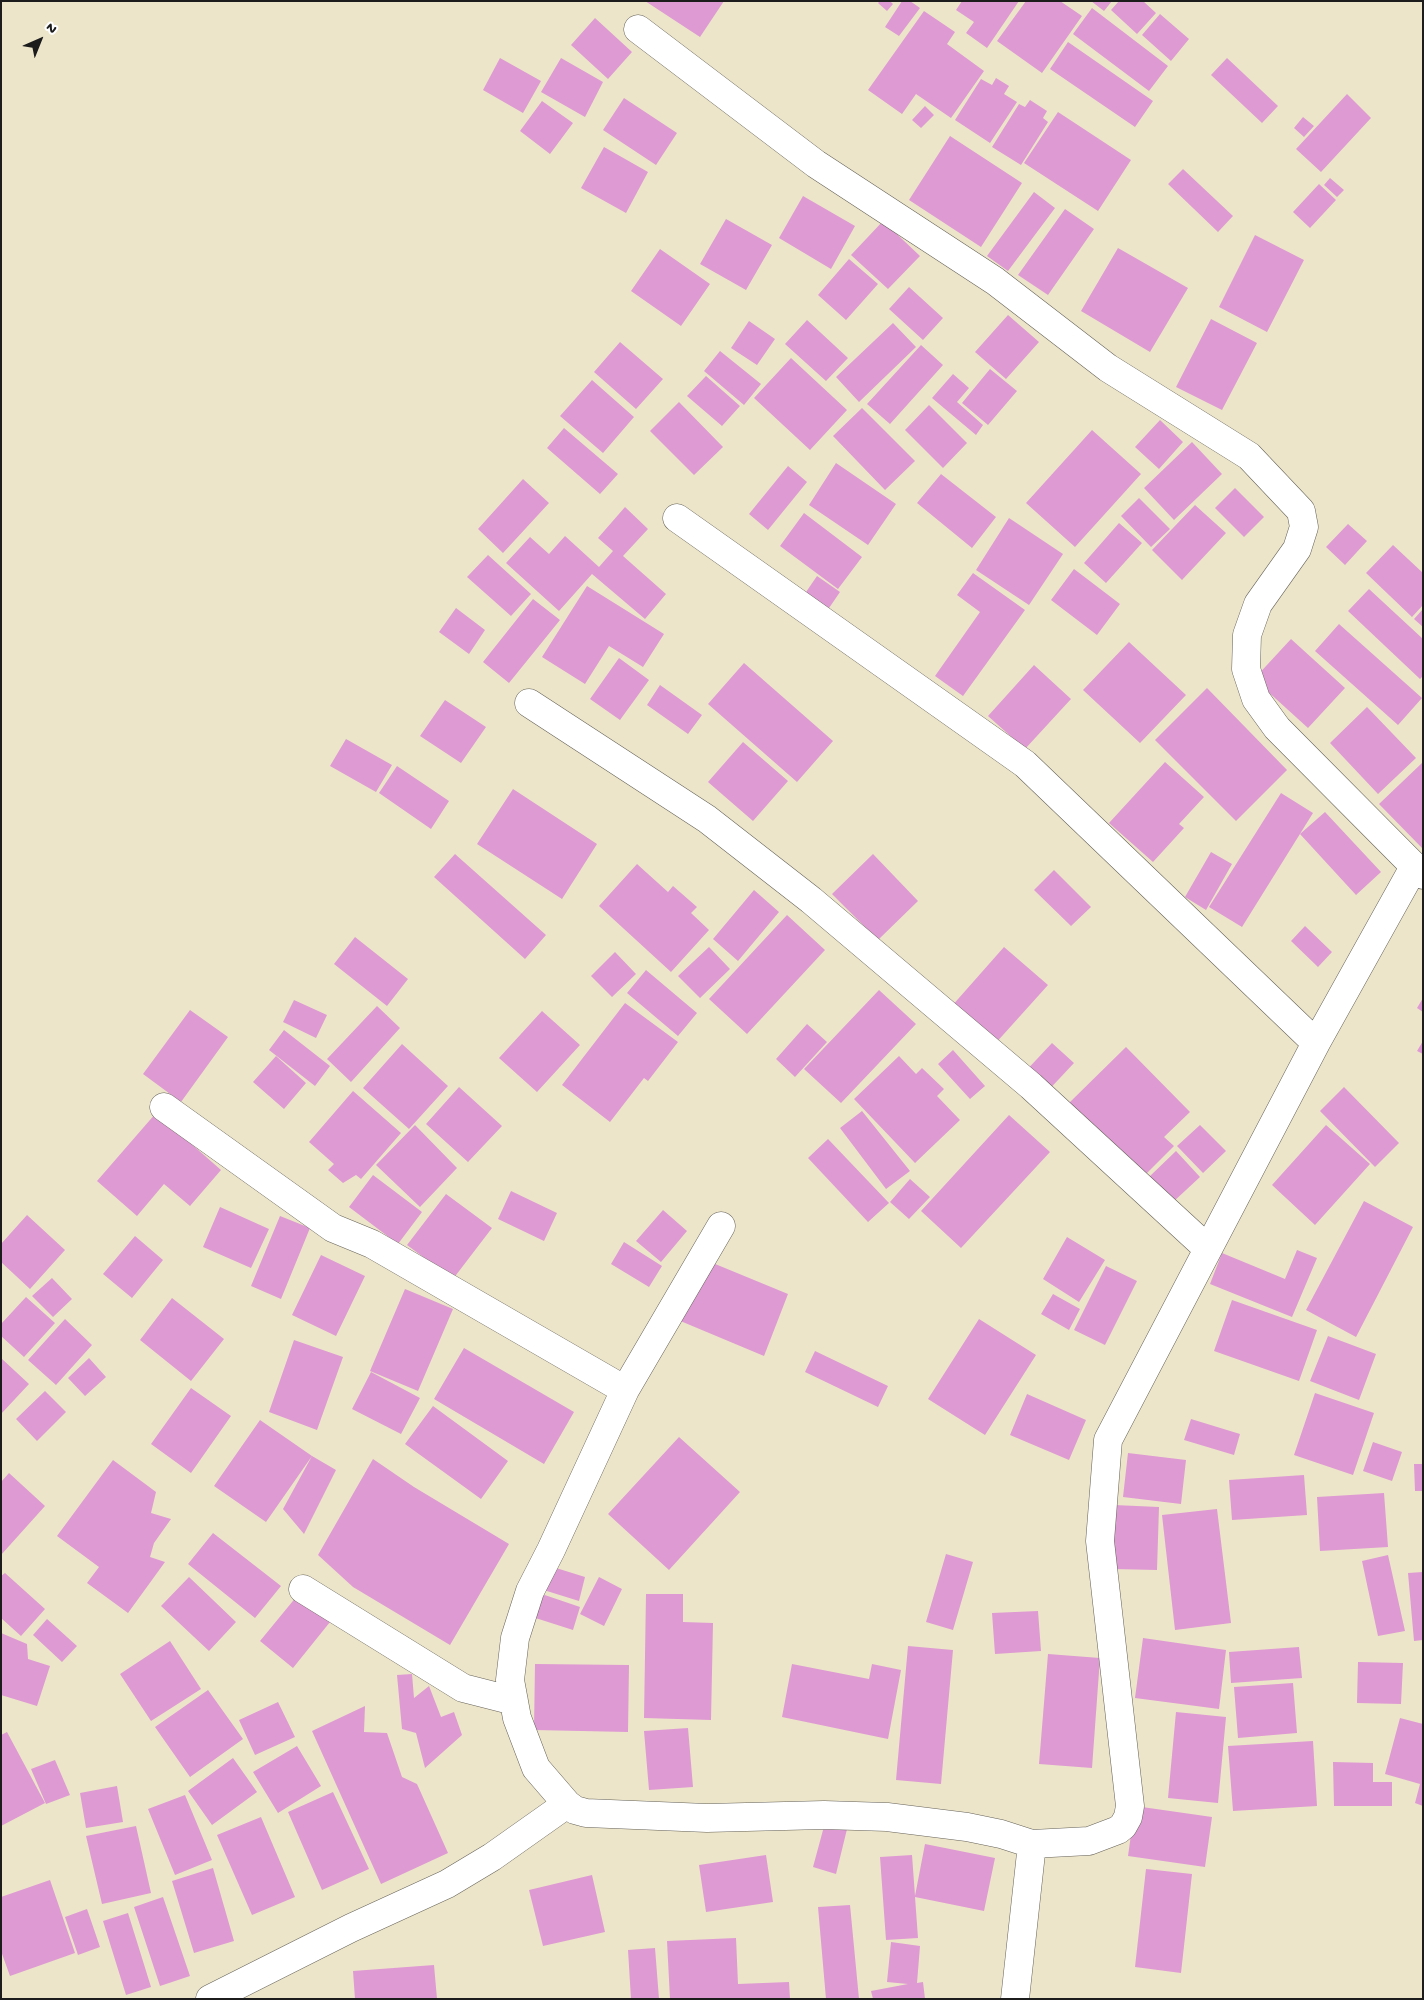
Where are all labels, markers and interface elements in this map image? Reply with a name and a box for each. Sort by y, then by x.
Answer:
north arrow [15,15,65,65]
text: N [42,20,60,38]

